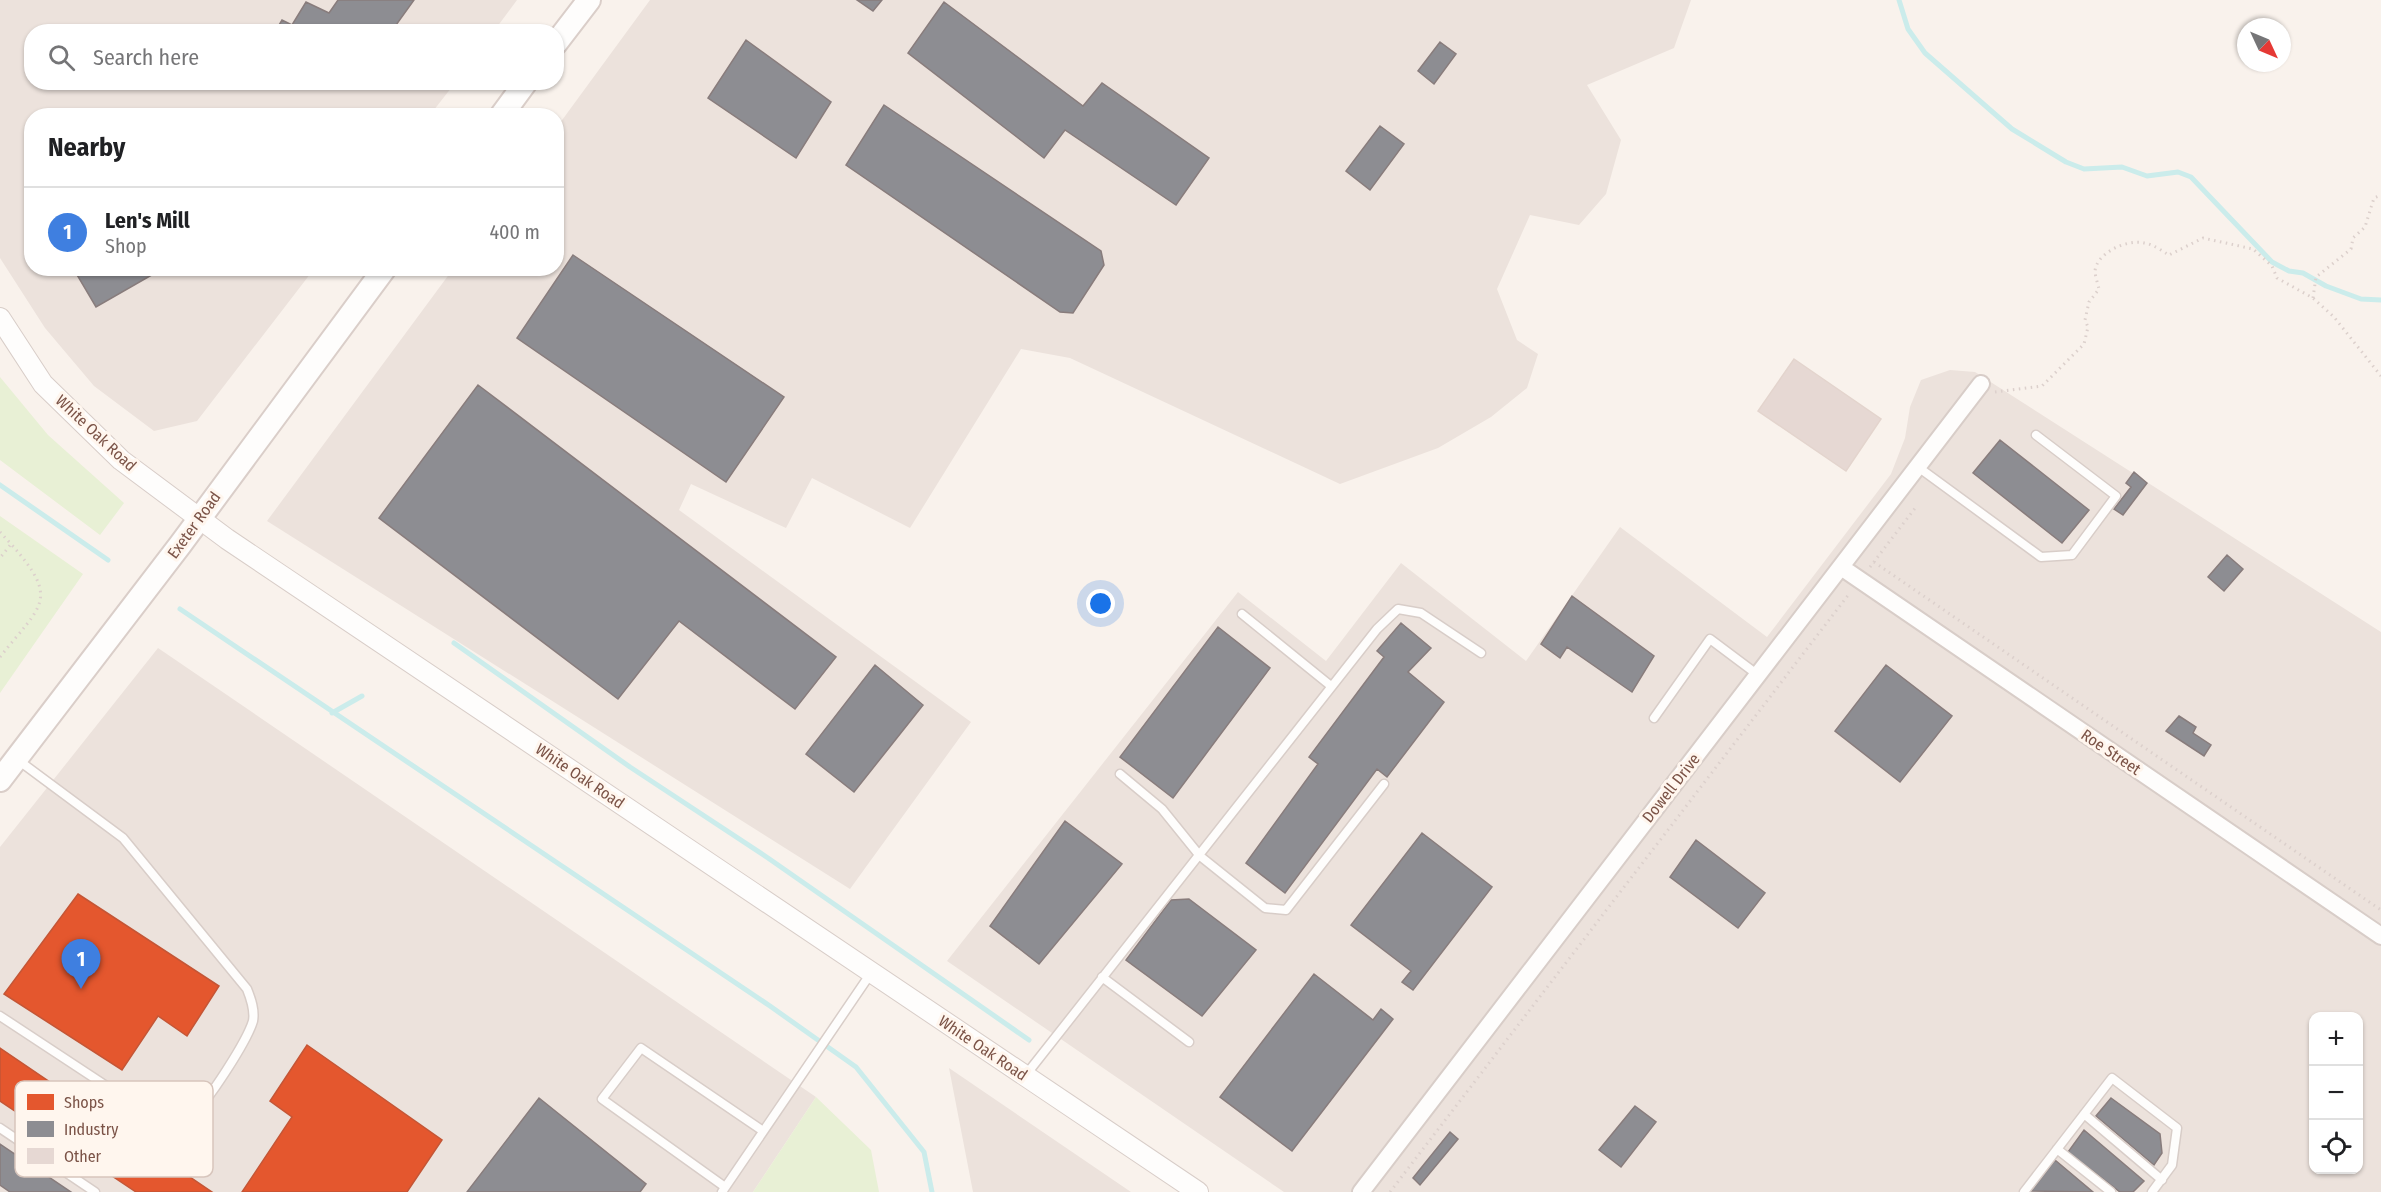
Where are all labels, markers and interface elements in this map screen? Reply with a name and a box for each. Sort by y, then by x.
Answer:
north arrow [2237,18,2291,72]
search box [24,24,564,90]
icon: search [45,41,78,74]
text: Search here [93,44,199,71]
text: Nearby [48,132,125,163]
text: Len's Mill [105,207,190,234]
text: 1 [63,220,72,244]
text: 400 m [489,220,540,244]
text: Shop [105,234,147,258]
street label: White Oak Road [52,391,140,475]
street label: Exeter Road [163,488,225,562]
your location [1086,589,1115,618]
street label: Roe Street [2078,725,2145,779]
street label: White Oak Road [532,739,628,813]
street label: Dowell Drive [1638,750,1704,826]
pin: 1 [62,940,100,989]
street label: White Oak Road [935,1011,1031,1085]
map controls [2309,1012,2363,1174]
button: + [2309,1012,2363,1066]
button: − [2309,1066,2363,1120]
legend [15,1081,213,1177]
text: Shops [64,1093,104,1112]
text: Industry [64,1120,119,1139]
button: locate [2309,1120,2363,1174]
text: Other [64,1147,102,1166]

